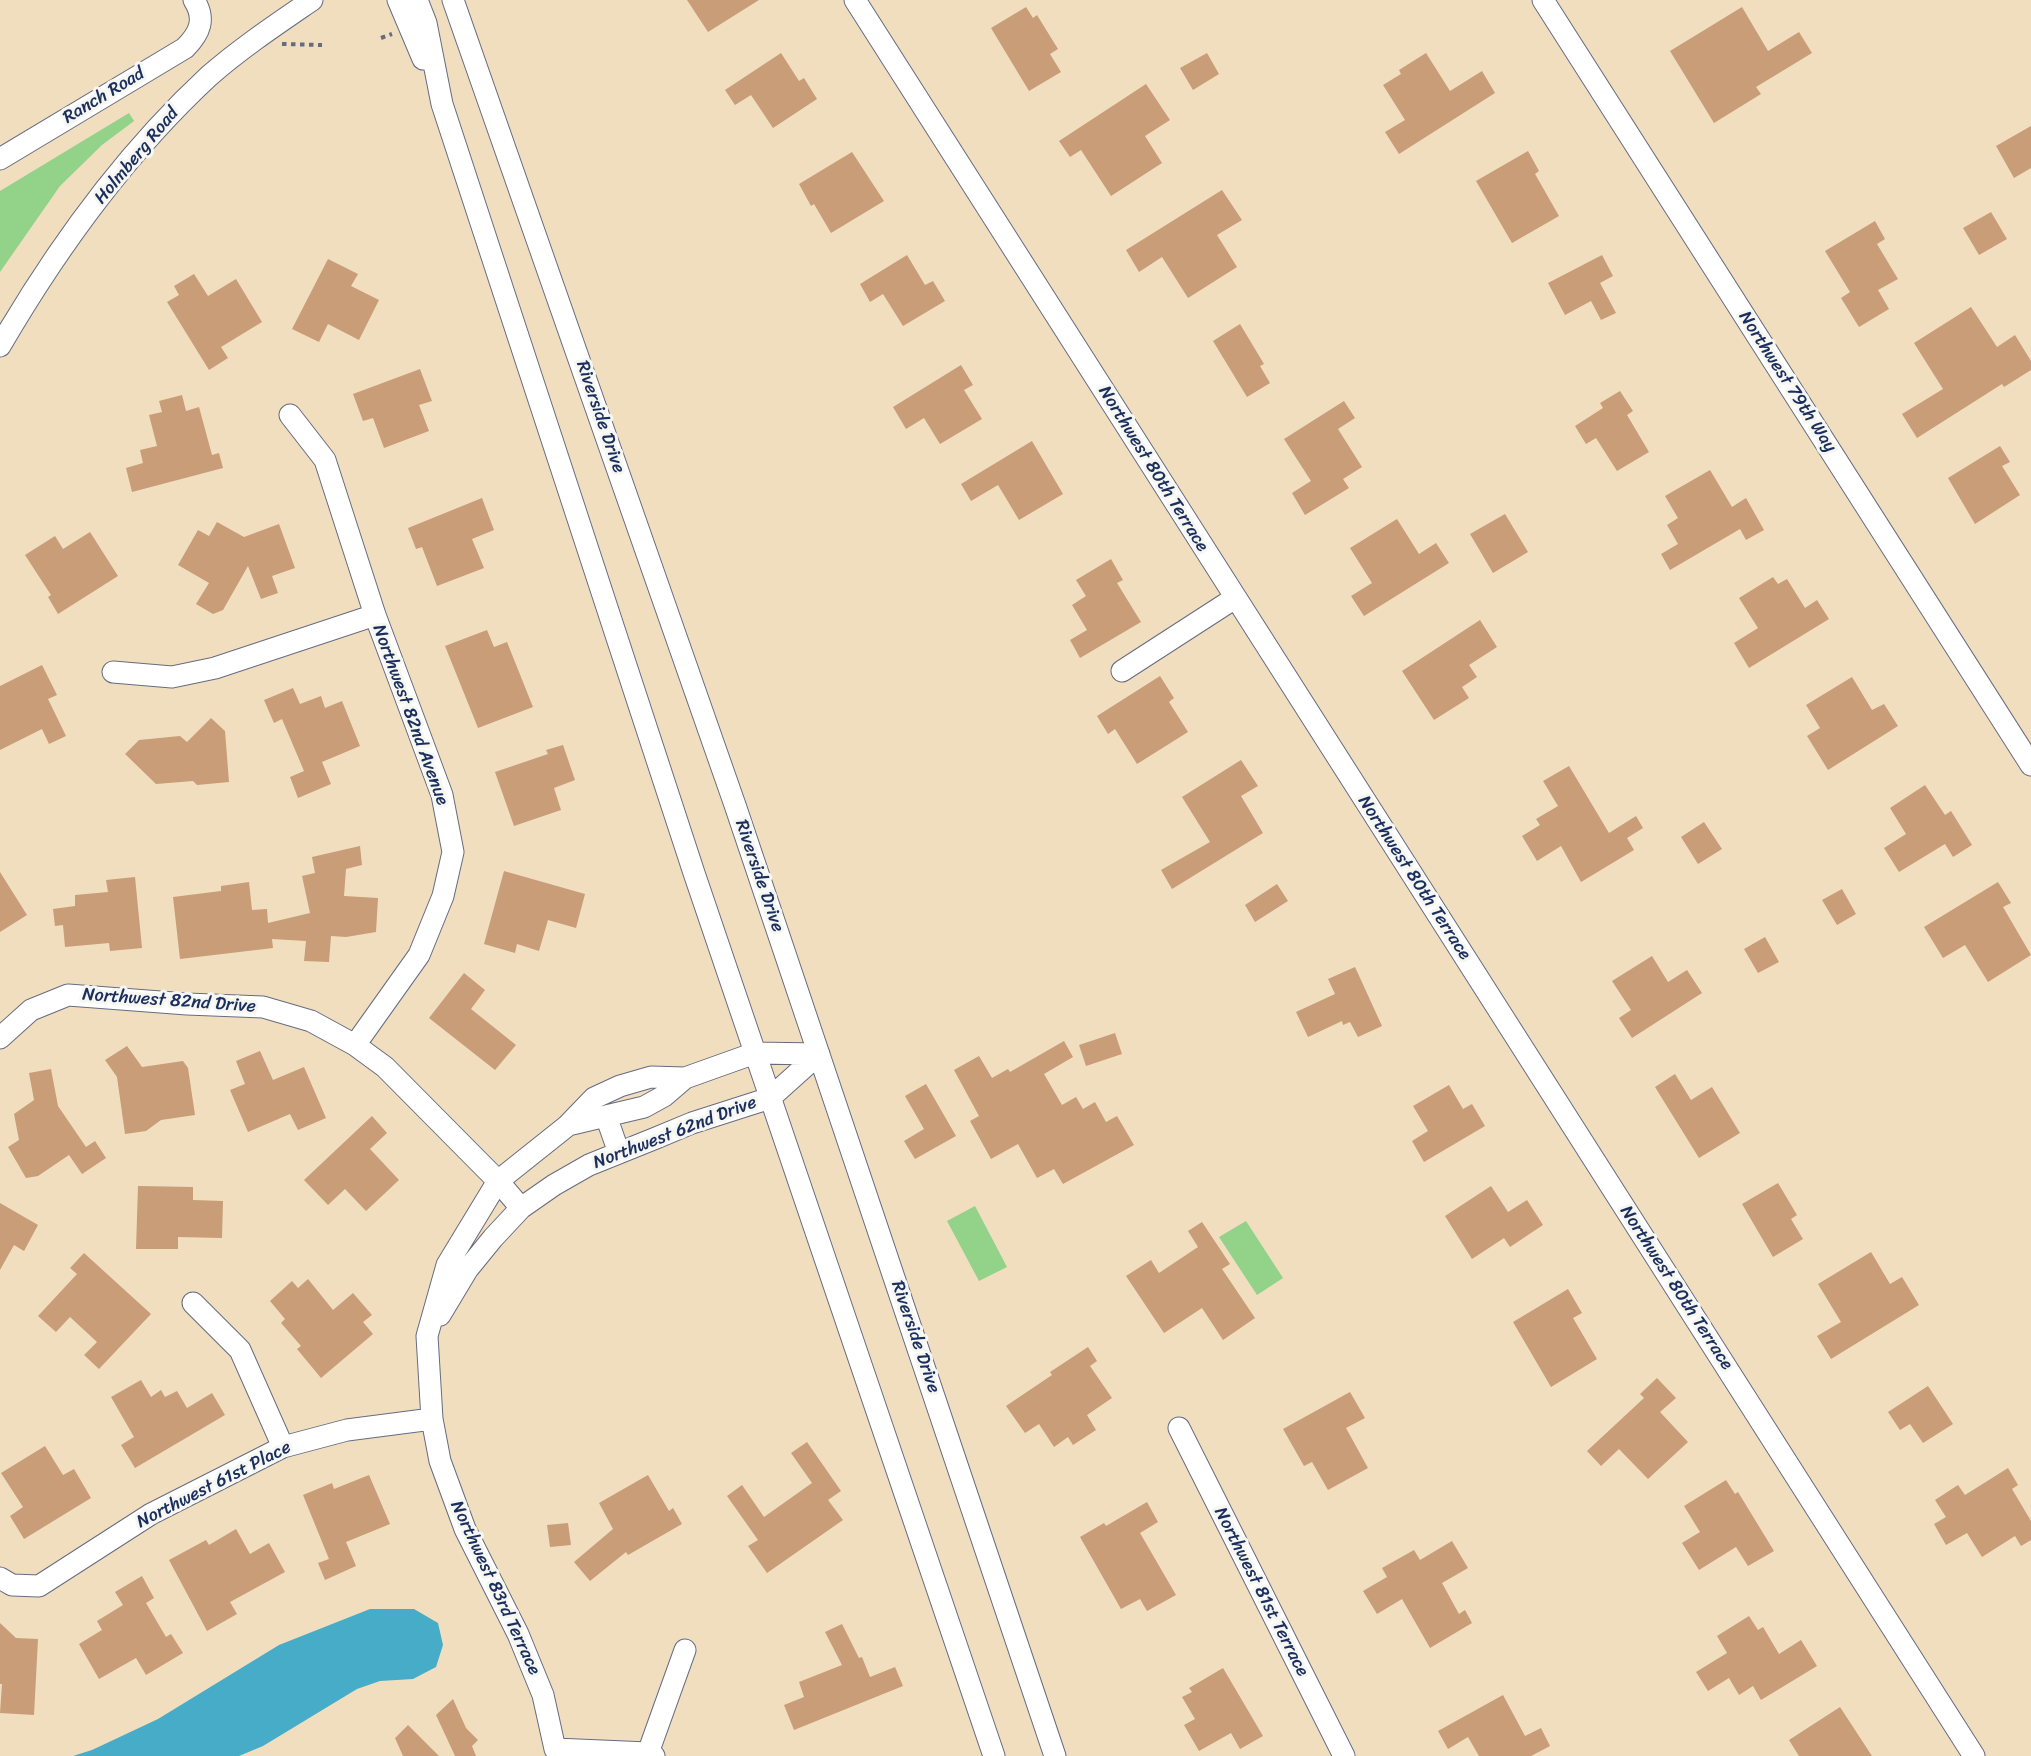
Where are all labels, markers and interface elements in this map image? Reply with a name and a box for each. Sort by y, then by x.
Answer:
street label: Ranch Road [59,63,149,129]
street label: Holmberg Road [90,103,184,209]
street label: Northwest 79th Way [1733,307,1841,457]
street label: Riverside Drive [571,358,629,476]
street label: Northwest 80th Terrace [1093,382,1213,556]
street label: Northwest 82nd Avenue [367,622,453,808]
street label: Northwest 80th Terrace [1353,792,1475,964]
street label: Riverside Drive [730,817,788,935]
street label: Northwest 82nd Drive [81,984,257,1018]
street label: Northwest 62nd Drive [590,1092,760,1174]
street label: Northwest 80th Terrace [1615,1202,1737,1374]
street label: Riverside Drive [886,1278,944,1396]
street label: Northwest 61st Place [133,1437,295,1533]
street label: Northwest 83rd Terrace [445,1498,545,1678]
street label: Northwest 81st Terrace [1209,1504,1313,1680]

